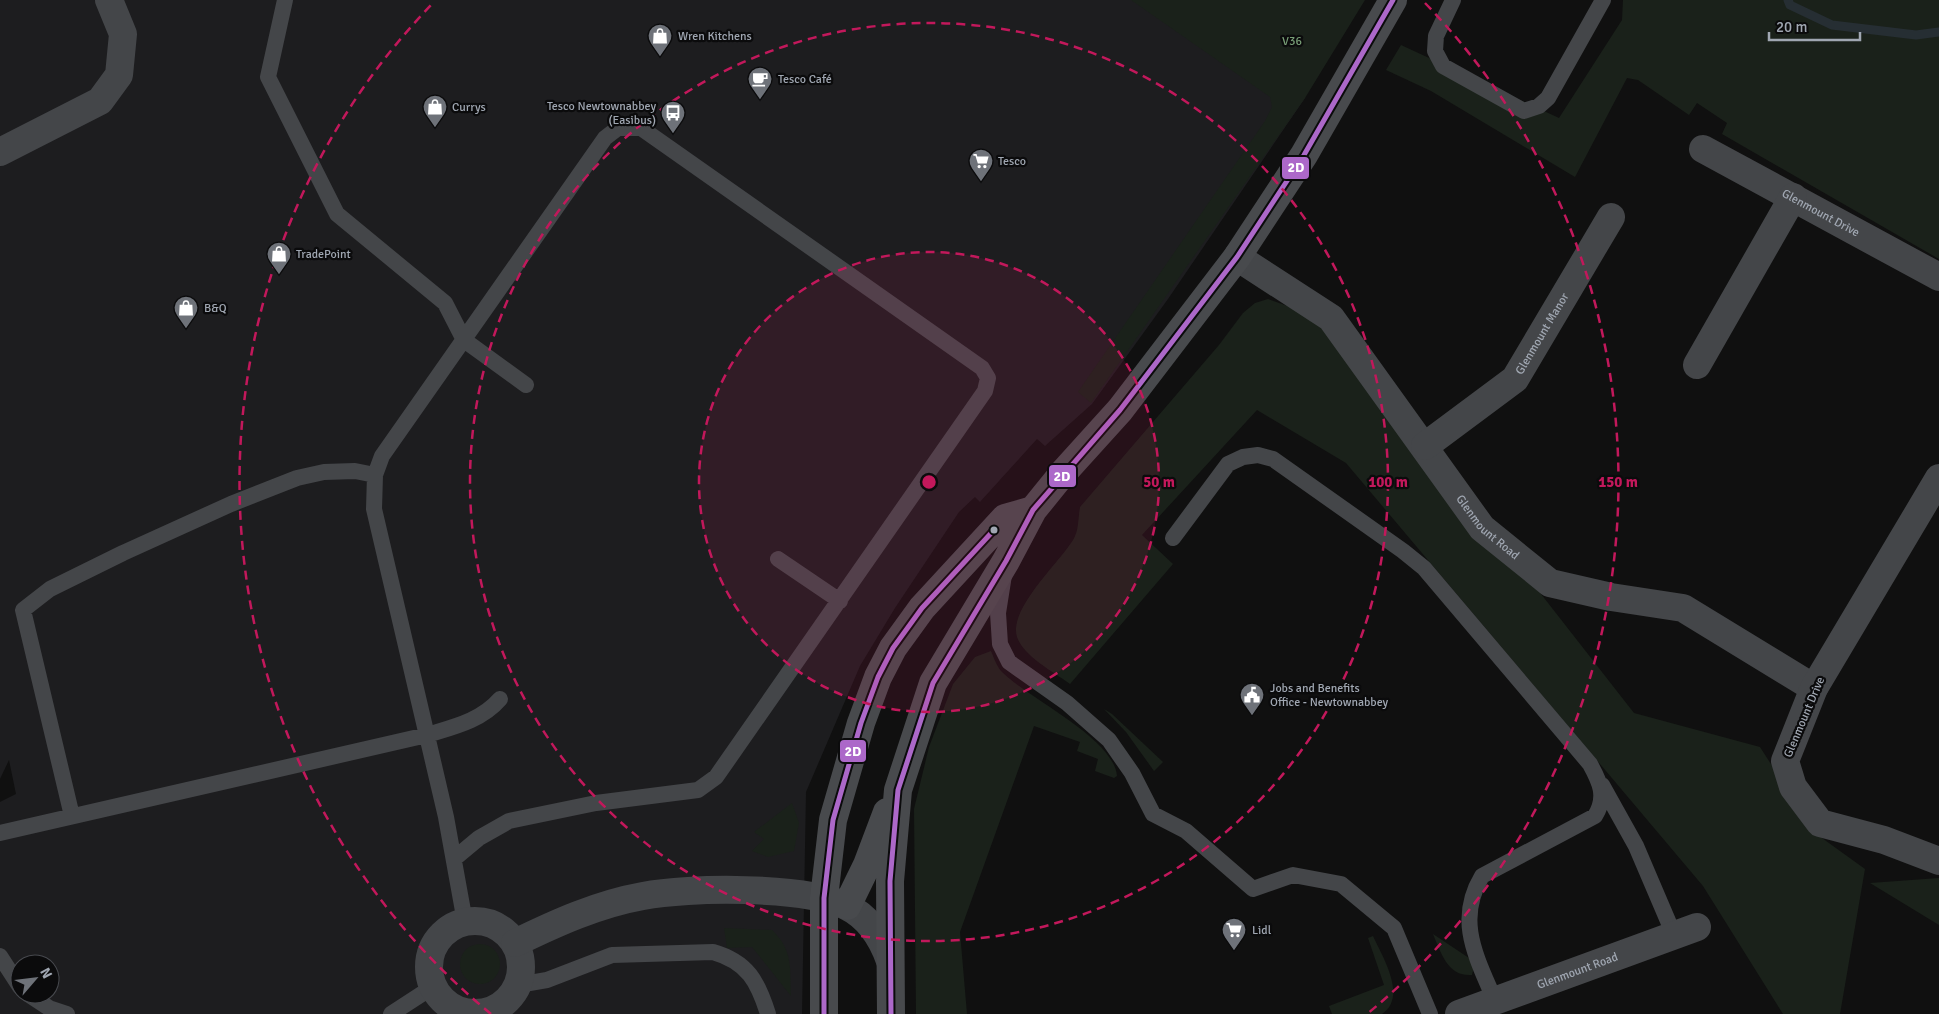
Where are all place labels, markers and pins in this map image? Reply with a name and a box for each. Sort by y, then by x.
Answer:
shop icon: Wren Kitchens [647,23,673,57]
place label: Wren Kitchens [678,29,752,44]
cafe icon: Tesco Café [747,66,773,100]
place label: Tesco Café [778,72,832,87]
shop icon: Currys [422,94,448,128]
place label: Tesco Newtownabbey (Easibus) [547,99,656,128]
place label: Currys [452,100,486,115]
bus stop icon: Tesco Newtownabbey (Easibus) [660,100,686,134]
supermarket icon: Tesco [968,148,994,182]
place label: Tesco [998,154,1026,169]
shop icon: TradePoint [266,241,292,275]
place label: TradePoint [296,247,351,262]
shop icon: B&Q [173,295,199,329]
place label: B&Q [204,301,227,316]
centre of rings [920,473,938,491]
unlabelled marker [989,525,999,535]
place label: Jobs and Benefits Office - Newtownabbey [1270,681,1389,710]
public building icon: Jobs and Benefits Office - Newtownabbey [1239,682,1265,716]
supermarket icon: Lidl [1221,917,1247,951]
place label: Lidl [1252,923,1272,938]

